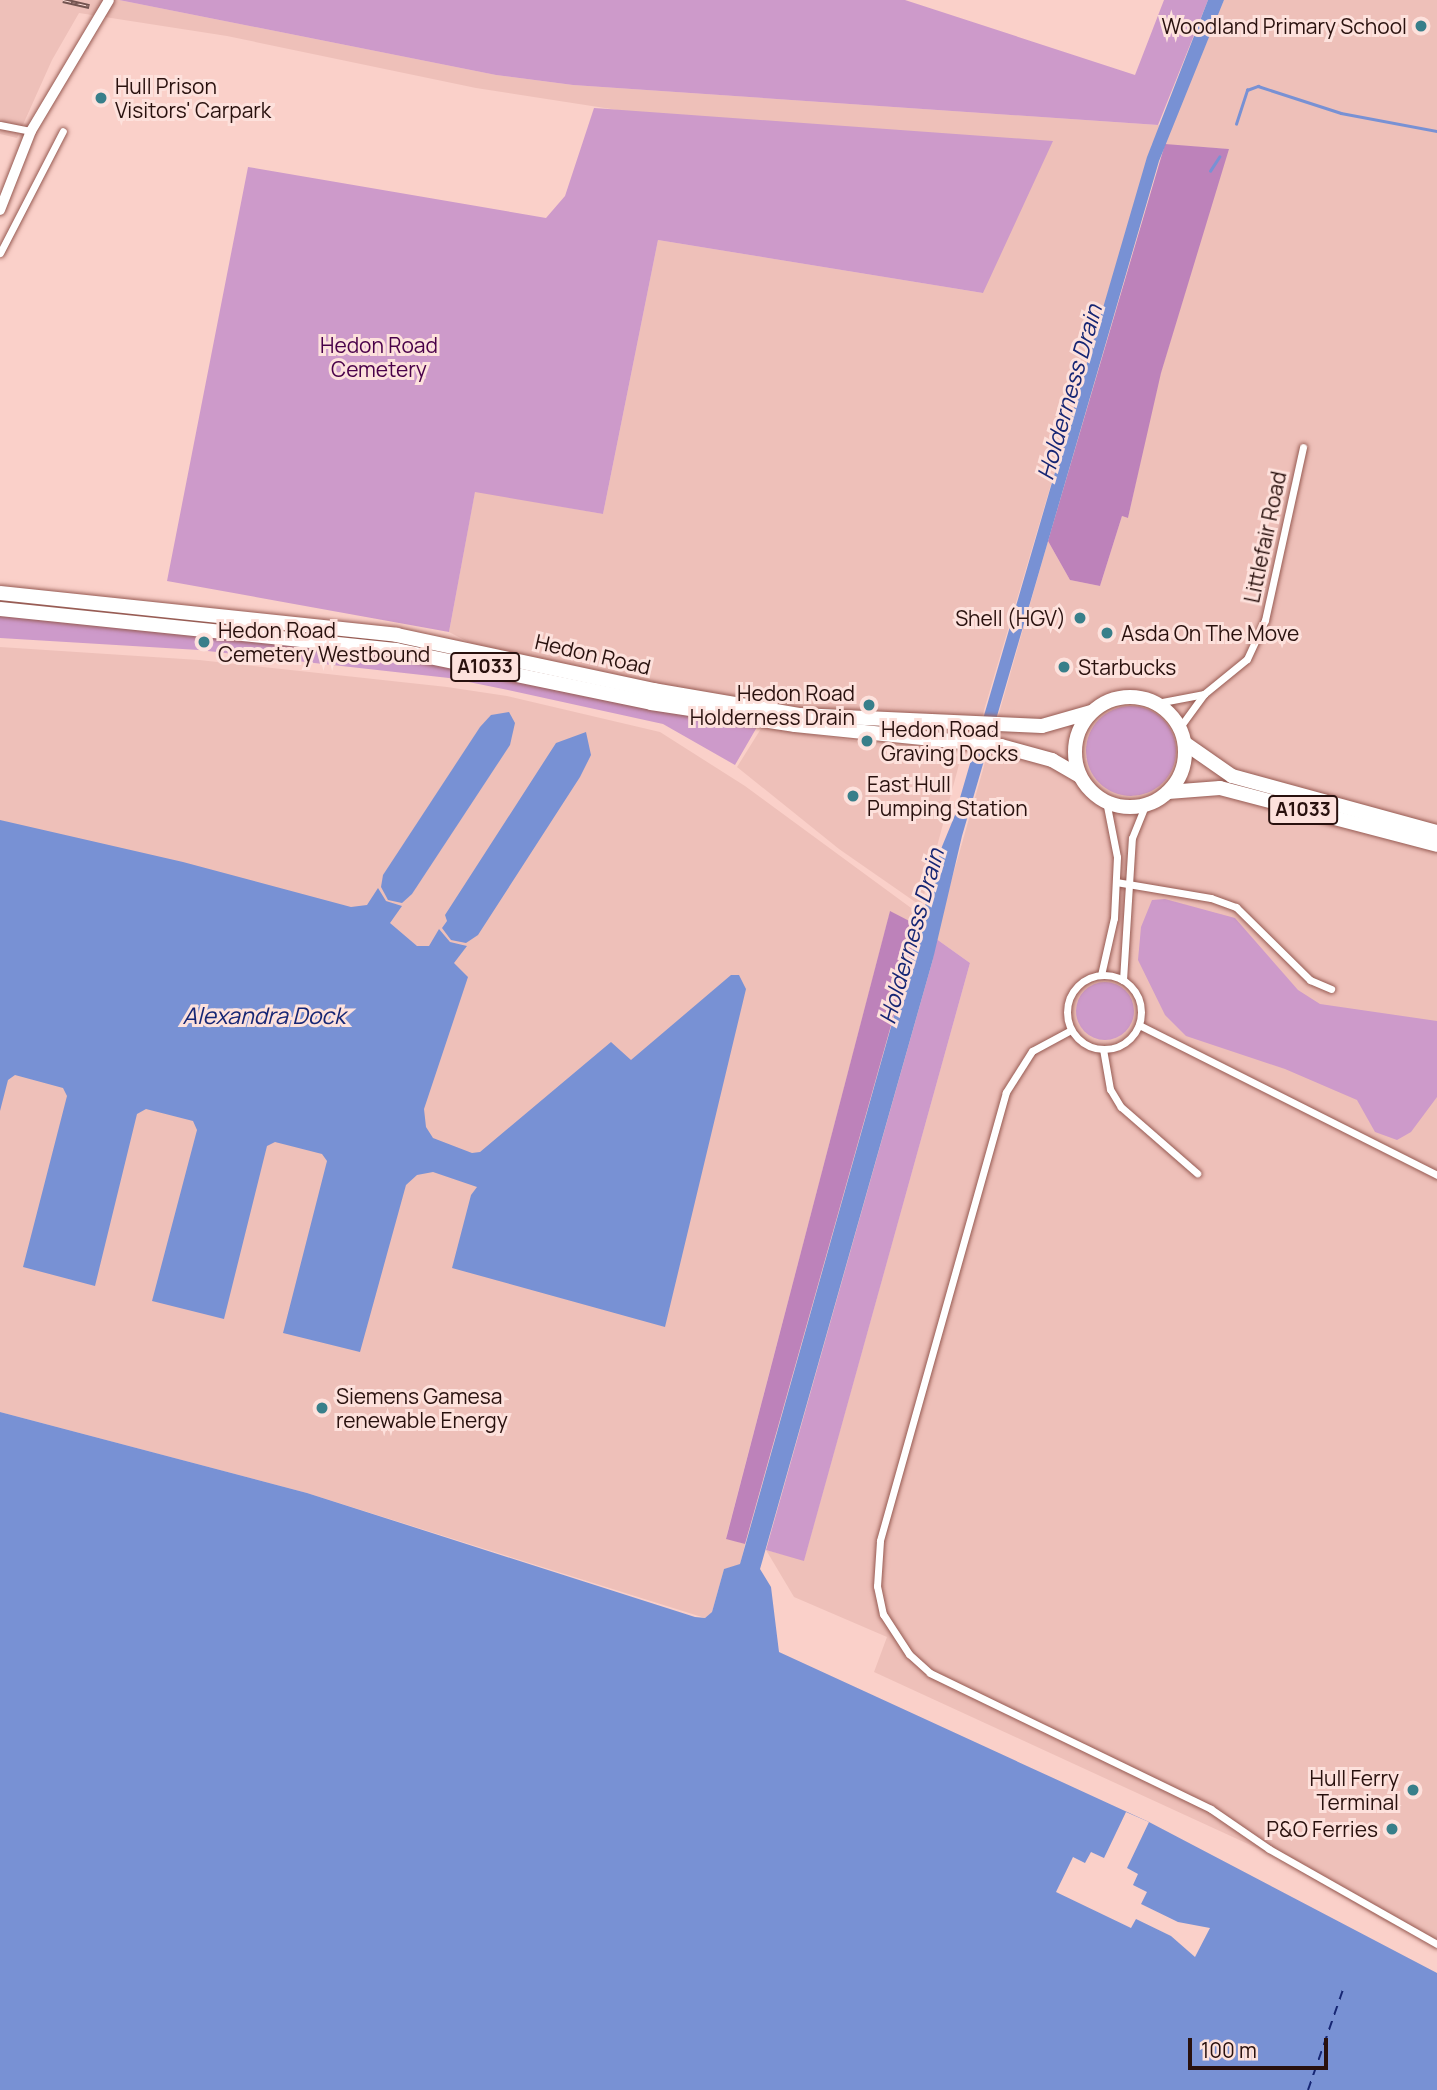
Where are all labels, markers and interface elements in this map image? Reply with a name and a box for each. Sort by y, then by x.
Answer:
place label: Woodland Primary School [1162,13,1407,39]
marker: Woodland Primary School [1413,18,1429,34]
place label: Hull Prison Visitors' Carpark [115,73,271,123]
marker: Hull Prison Visitors' Carpark [93,90,109,106]
water label: Holderness Drain [1031,301,1107,483]
park label: Hedon Road Cemetery [320,332,438,382]
street label: Littlefair Road [1239,469,1291,605]
place label: Shell (HGV) [955,605,1066,631]
marker: Shell (HGV) [1072,610,1088,626]
place label: Hedon Road Cemetery Westbound [218,617,430,667]
place label: Asda On The Move [1121,620,1299,646]
marker: Asda On The Move [1099,625,1115,641]
street label: Hedon Road [533,628,653,680]
marker: Hedon Road Cemetery Westbound [196,634,212,650]
road number: A1033 [450,652,520,682]
place label: Starbucks [1078,654,1176,680]
marker: Starbucks [1056,659,1072,675]
place label: Hedon Road Holderness Drain [690,680,855,730]
marker: Hedon Road Holderness Drain [861,697,877,713]
place label: Hedon Road Graving Docks [881,716,1018,766]
marker: Hedon Road Graving Docks [859,733,875,749]
place label: East Hull Pumping Station [867,771,1028,821]
marker: East Hull Pumping Station [845,788,861,804]
road number: A1033 [1268,794,1338,825]
water label: Holderness Drain [873,845,949,1027]
water label: Alexandra Dock [183,1001,345,1029]
place label: Siemens Gamesa renewable Energy [336,1383,508,1433]
marker: Siemens Gamesa renewable Energy [314,1400,330,1416]
place label: Hull Ferry Terminal [1310,1765,1399,1815]
marker: Hull Ferry Terminal [1405,1782,1421,1798]
place label: P&O Ferries [1266,1816,1378,1842]
marker: P&O Ferries [1384,1821,1400,1837]
scale bar [1192,2024,1332,2068]
text: 100 m [1201,2036,1257,2064]

